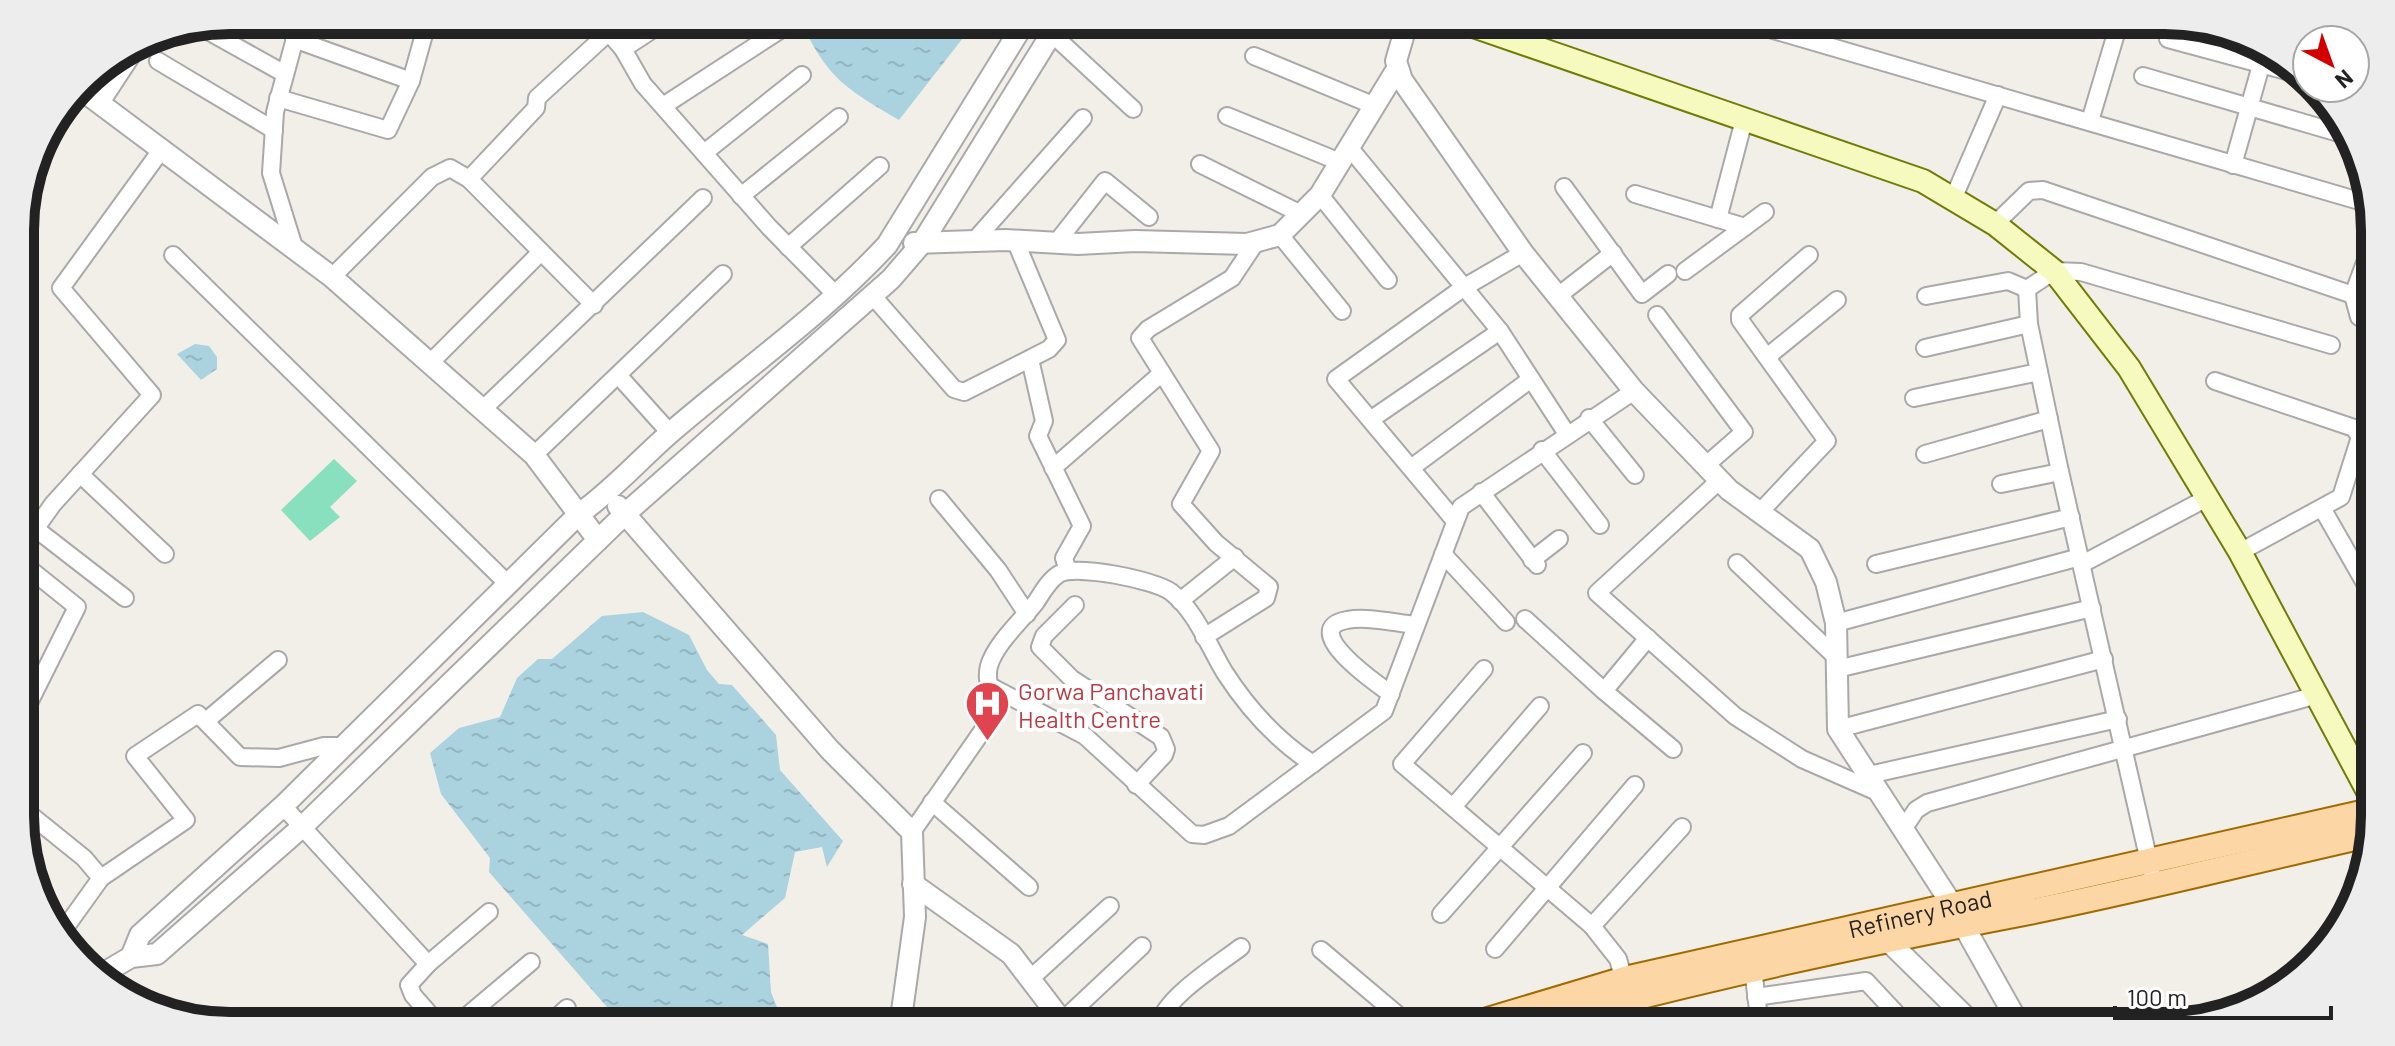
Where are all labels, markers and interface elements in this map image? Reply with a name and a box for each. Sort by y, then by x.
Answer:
north arrow [2291,24,2371,104]
text: N [2331,65,2359,94]
place label: Gorwa Panchavati Health Centre [1018,676,1204,733]
hospital icon: Gorwa Panchavati Health Centre [963,680,1011,743]
street label: Refinery Road [1845,882,1994,943]
scale bar [2115,970,2331,1020]
text: 100 m [2127,982,2187,1011]

